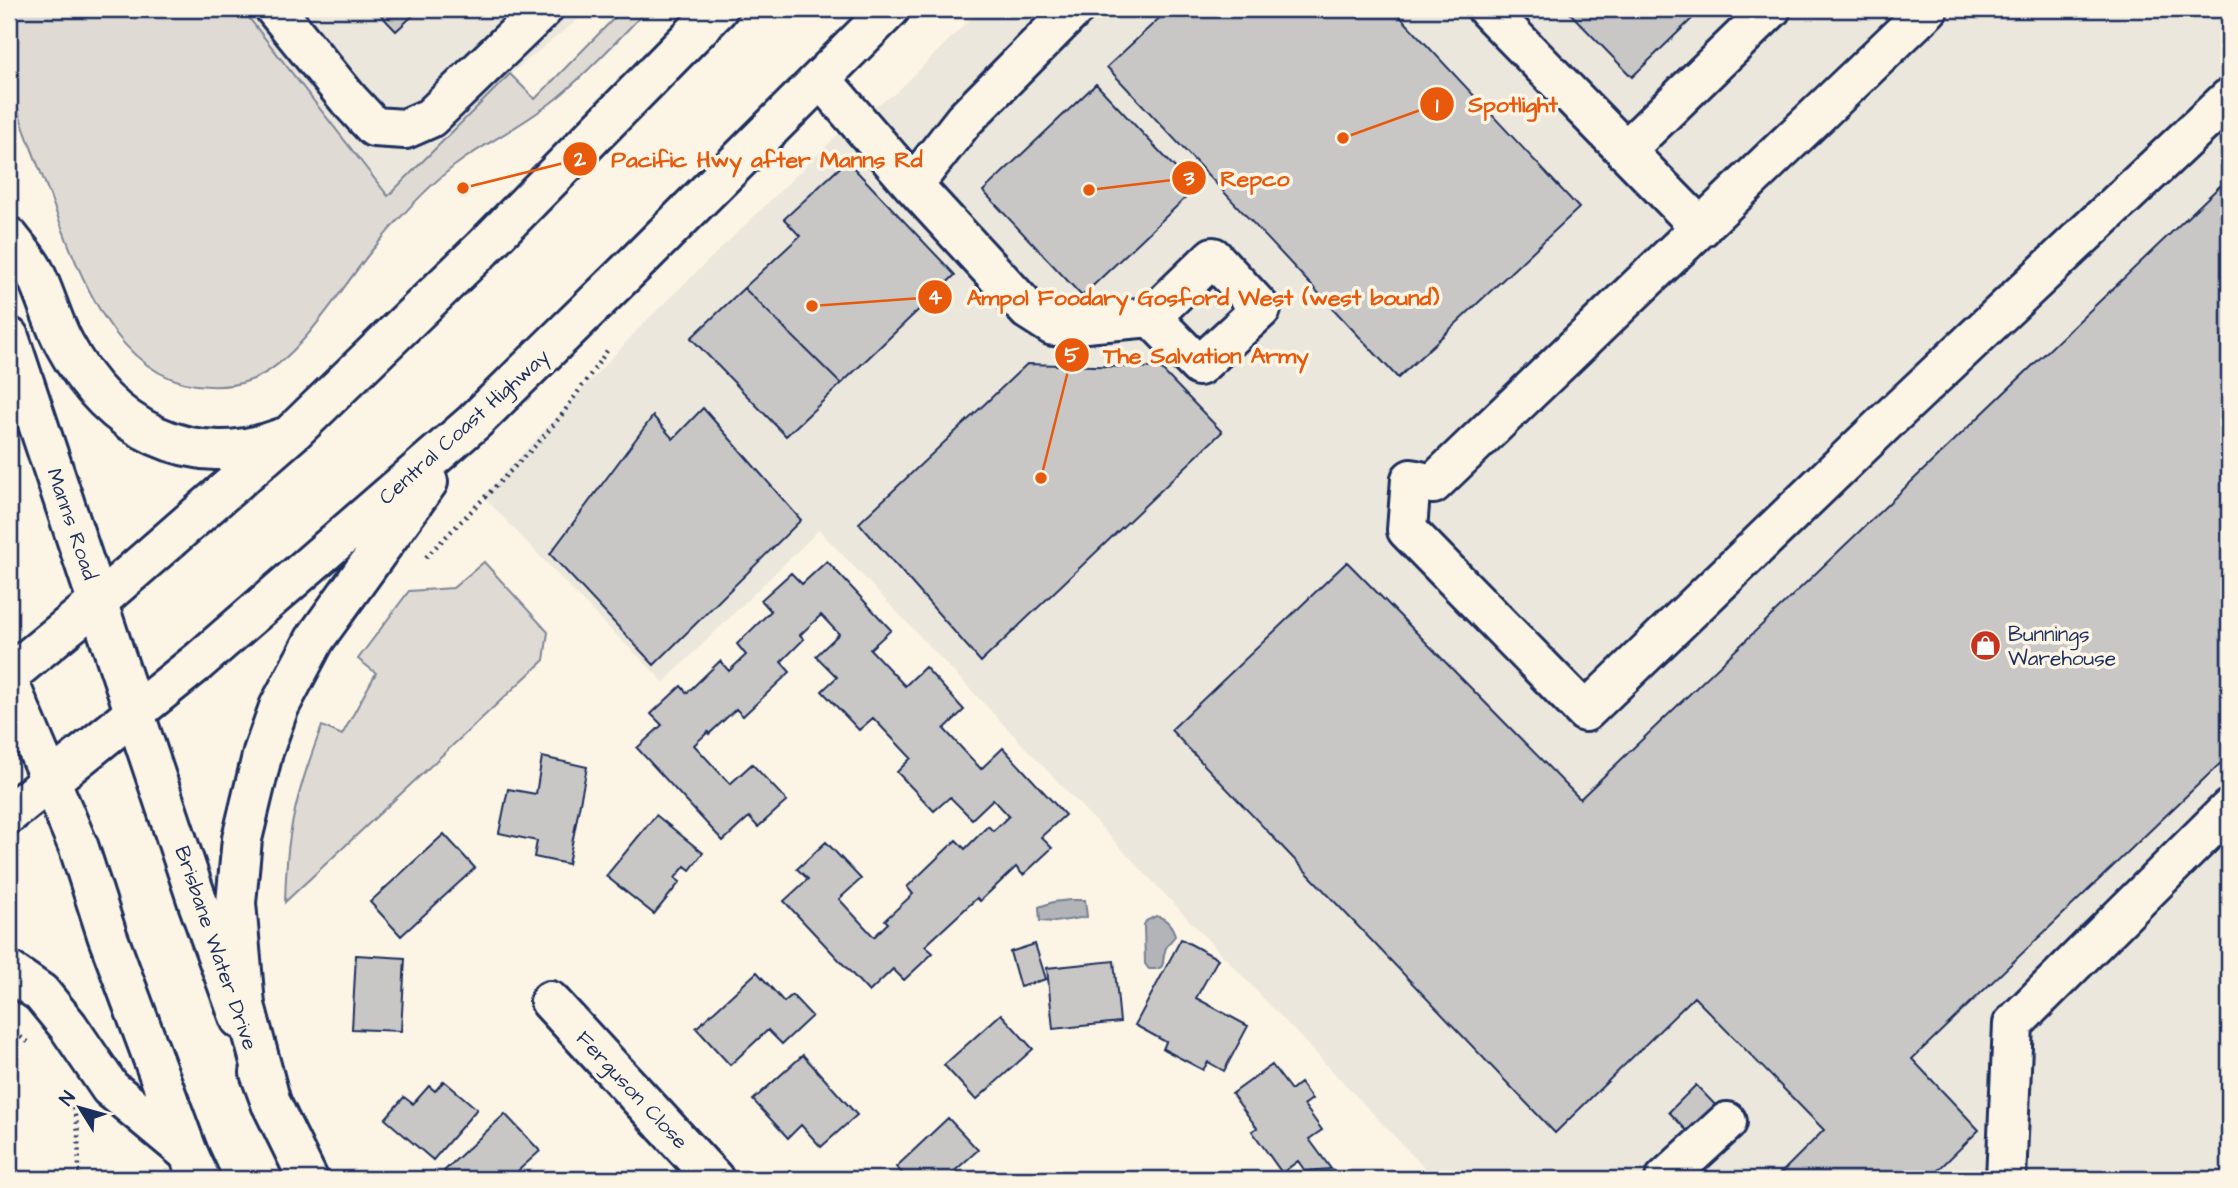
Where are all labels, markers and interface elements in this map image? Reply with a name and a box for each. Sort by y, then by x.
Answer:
callout: Spotlight [1420,82,1572,126]
text: Spotlight [1467,89,1558,122]
text: 1 [1436,91,1439,120]
callout: Pacific Hwy after Manns Rd [563,137,937,181]
text: Pacific Hwy after Manns Rd [611,144,923,178]
text: 2 [573,145,587,174]
callout: Repco [1171,156,1303,200]
text: Repco [1220,163,1290,195]
text: 3 [1183,164,1195,193]
callout: Ampol Foodary Gosford West (west bound) [918,275,1454,319]
text: Ampol Foodary Gosford West (west bound) [967,282,1439,316]
text: 4 [928,283,943,312]
callout: The Salvation Army [1054,333,1323,377]
text: The Salvation Army [1102,340,1309,374]
text: 5 [1065,341,1081,370]
street label: Central Coast Highway [372,342,557,513]
street label: Manns Road [39,464,105,584]
place label: Bunnings Warehouse [2008,620,2116,673]
shop icon: Bunnings Warehouse [1968,629,2002,663]
street label: Brisbane Water Drive [167,842,265,1054]
street label: Ferguson Close [568,1024,694,1157]
north arrow [46,1072,116,1142]
text: N [53,1086,82,1112]

